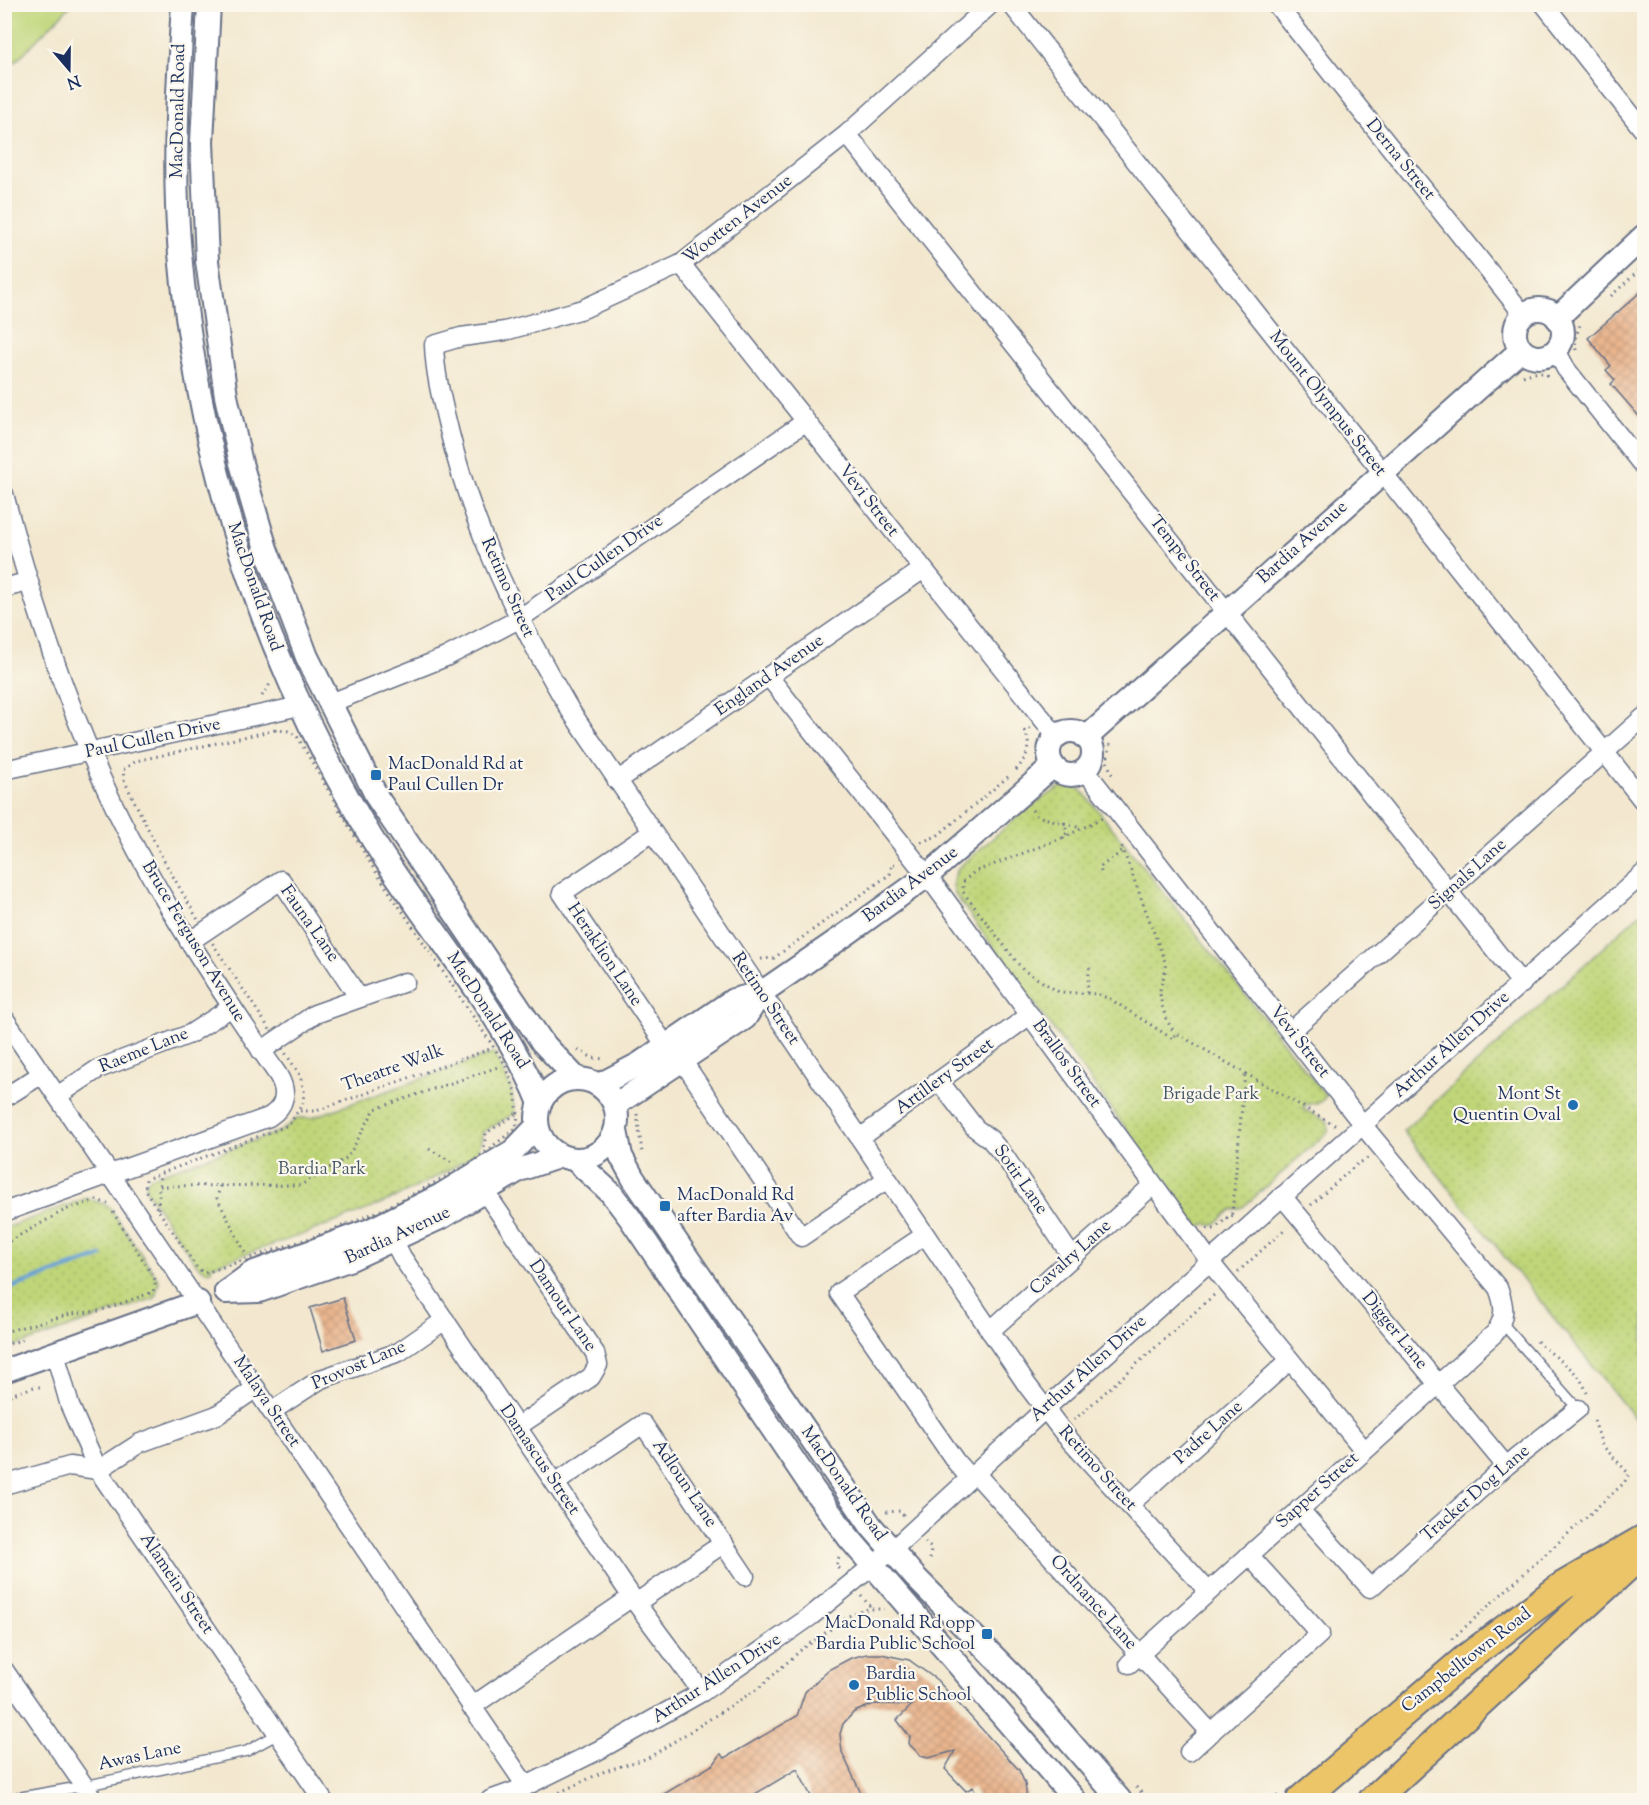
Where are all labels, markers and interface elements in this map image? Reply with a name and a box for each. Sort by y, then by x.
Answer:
north arrow [39,39,99,99]
street label: MacDonald Road [165,43,193,179]
text: N [63,68,83,94]
street label: Derna Street [1359,113,1441,207]
street label: Wootten Avenue [678,169,798,271]
street label: Mount Olympus Street [1262,326,1392,482]
street label: Vevi Street [831,459,905,543]
street label: Bardia Avenue [1252,495,1354,591]
street label: Paul Cullen Drive [541,509,669,609]
street label: Tempe Street [1142,510,1226,608]
street label: MacDonald Road [220,519,288,655]
street label: Retimo Street [473,534,541,642]
street label: England Avenue [710,629,830,723]
street label: Paul Cullen Drive [83,712,223,766]
place label: MacDonald Rd at Paul Cullen Dr [388,752,523,799]
marker: MacDonald Rd at Paul Cullen Dr [369,768,383,782]
street label: Signals Lane [1423,833,1513,917]
street label: Bardia Avenue [858,840,964,930]
street label: Bruce Ferguson Avenue [134,856,252,1028]
street label: Fauna Lane [273,880,345,968]
street label: Heraklion Lane [560,898,648,1012]
street label: MacDonald Road [439,947,535,1075]
street label: Retimo Street [724,947,806,1051]
street label: Arthur Allen Drive [1388,985,1516,1105]
street label: Vevi Street [1262,1000,1336,1084]
street label: Brallos Street [1025,1014,1107,1114]
street label: Raeme Lane [95,1021,193,1081]
street label: Artillery Street [890,1032,1000,1122]
street label: Theatre Walk [338,1038,448,1100]
park label: Brigade Park [1163,1082,1259,1108]
place label: Mont St Quentin Oval [1453,1082,1561,1129]
marker: Mont St Quentin Oval [1566,1098,1580,1112]
street label: Sotir Lane [986,1140,1054,1220]
park label: Bardia Park [278,1157,366,1183]
place label: MacDonald Rd after Bardia Av [677,1183,794,1230]
marker: MacDonald Rd after Bardia Av [658,1199,672,1213]
street label: Bardia Avenue [341,1200,455,1272]
street label: Cavalry Lane [1024,1214,1118,1302]
street label: Damour Lane [522,1255,602,1357]
street label: Digger Lane [1354,1286,1434,1376]
street label: Arthur Allen Drive [1025,1309,1153,1429]
street label: Provost Lane [308,1335,410,1397]
street label: Malaya Street [226,1351,306,1453]
street label: Padre Lane [1169,1395,1249,1471]
street label: Damascus Street [492,1399,586,1521]
street label: MacDonald Road [794,1421,892,1547]
street label: Retimo Street [1052,1421,1142,1517]
street label: Adloun Lane [645,1435,723,1533]
street label: Tracker Dog Lane [1416,1439,1536,1549]
street label: Sapper Street [1271,1447,1365,1535]
street label: Alamein Street [132,1528,220,1640]
street label: Ordnance Lane [1043,1550,1143,1656]
street label: Campbelltown Road [1396,1602,1538,1720]
place label: MacDonald Rd opp Bardia Public School [816,1611,975,1658]
street label: Arthur Allen Drive [647,1627,787,1731]
marker: MacDonald Rd opp Bardia Public School [980,1627,994,1641]
place label: Bardia Public School [866,1662,972,1709]
marker: Bardia Public School [847,1678,861,1692]
street label: Awas Lane [96,1736,184,1778]

